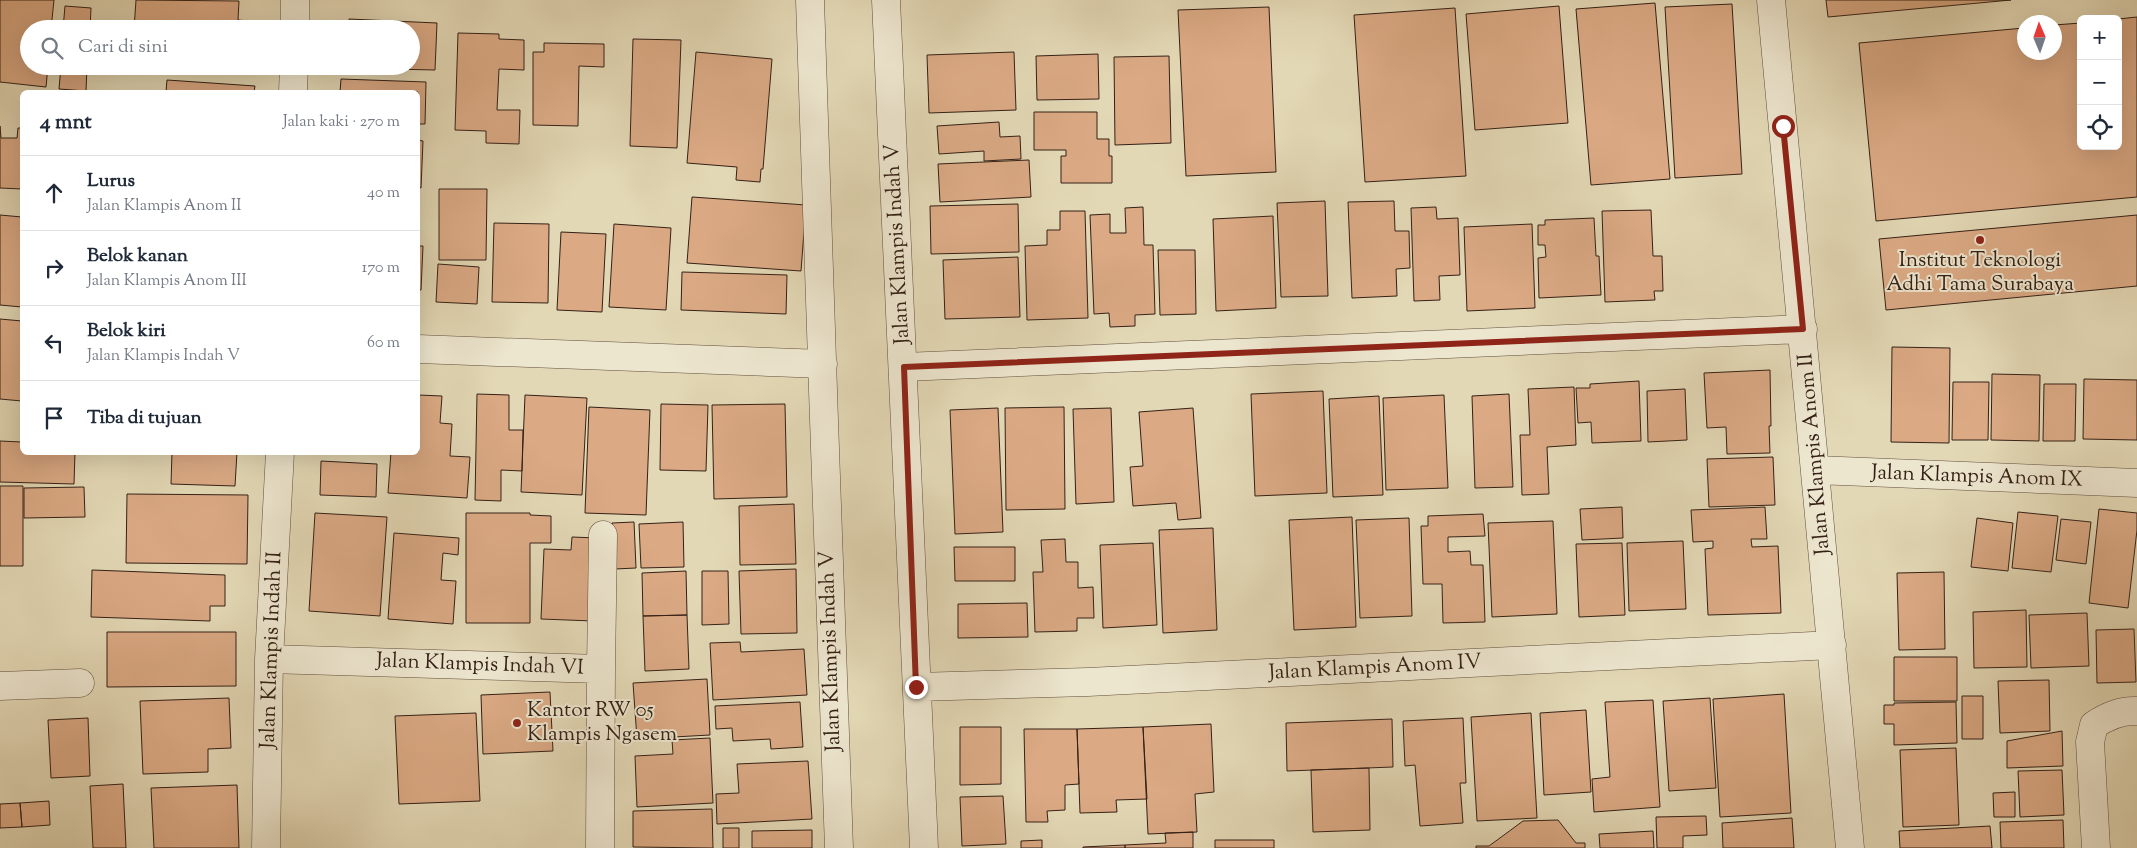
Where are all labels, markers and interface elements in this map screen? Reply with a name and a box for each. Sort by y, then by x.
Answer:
north arrow [2017,15,2062,60]
map controls [2077,15,2122,150]
button: + [2077,15,2122,60]
search box [20,20,420,75]
icon: search [38,34,66,62]
text: Cari di sini [78,34,168,61]
button: − [2077,60,2122,105]
button: locate [2077,105,2122,150]
text: 4 mnt [40,108,92,138]
text: Jalan kaki · 270 m [283,111,400,134]
route start [1772,115,1795,138]
street label: Jalan Klampis Indah V [878,143,918,346]
text: Lurus [87,168,135,195]
icon: ahead [40,179,68,207]
text: 40 m [367,182,400,205]
text: Jalan Klampis Anom II [87,195,242,218]
marker: Institut Teknologi Adhi Tama Surabaya [1974,234,1986,246]
text: Belok kanan [87,243,188,270]
place label: Institut Teknologi Adhi Tama Surabaya [1886,246,2074,300]
icon: right [40,254,68,282]
text: 170 m [362,257,400,280]
text: Jalan Klampis Anom III [87,270,247,293]
text: Belok kiri [87,318,166,345]
icon: left [40,329,68,357]
text: 60 m [367,332,400,355]
text: Jalan Klampis Indah V [87,345,240,368]
street label: Jalan Klampis Anom II [1791,352,1839,557]
icon: arrive [40,404,68,432]
text: Tiba di tujuan [87,405,202,432]
street label: Jalan Klampis Anom IX [1870,458,2084,496]
street label: Jalan Klampis Indah V [813,550,850,753]
street label: Jalan Klampis Indah II [254,551,290,750]
street label: Jalan Klampis Indah VI [375,646,584,684]
street label: Jalan Klampis Anom IV [1267,647,1482,689]
route end [905,676,928,699]
place label: Kantor RW 05 Klampis Ngasem [527,696,677,750]
marker: Kantor RW 05 Klampis Ngasem [511,717,523,729]

